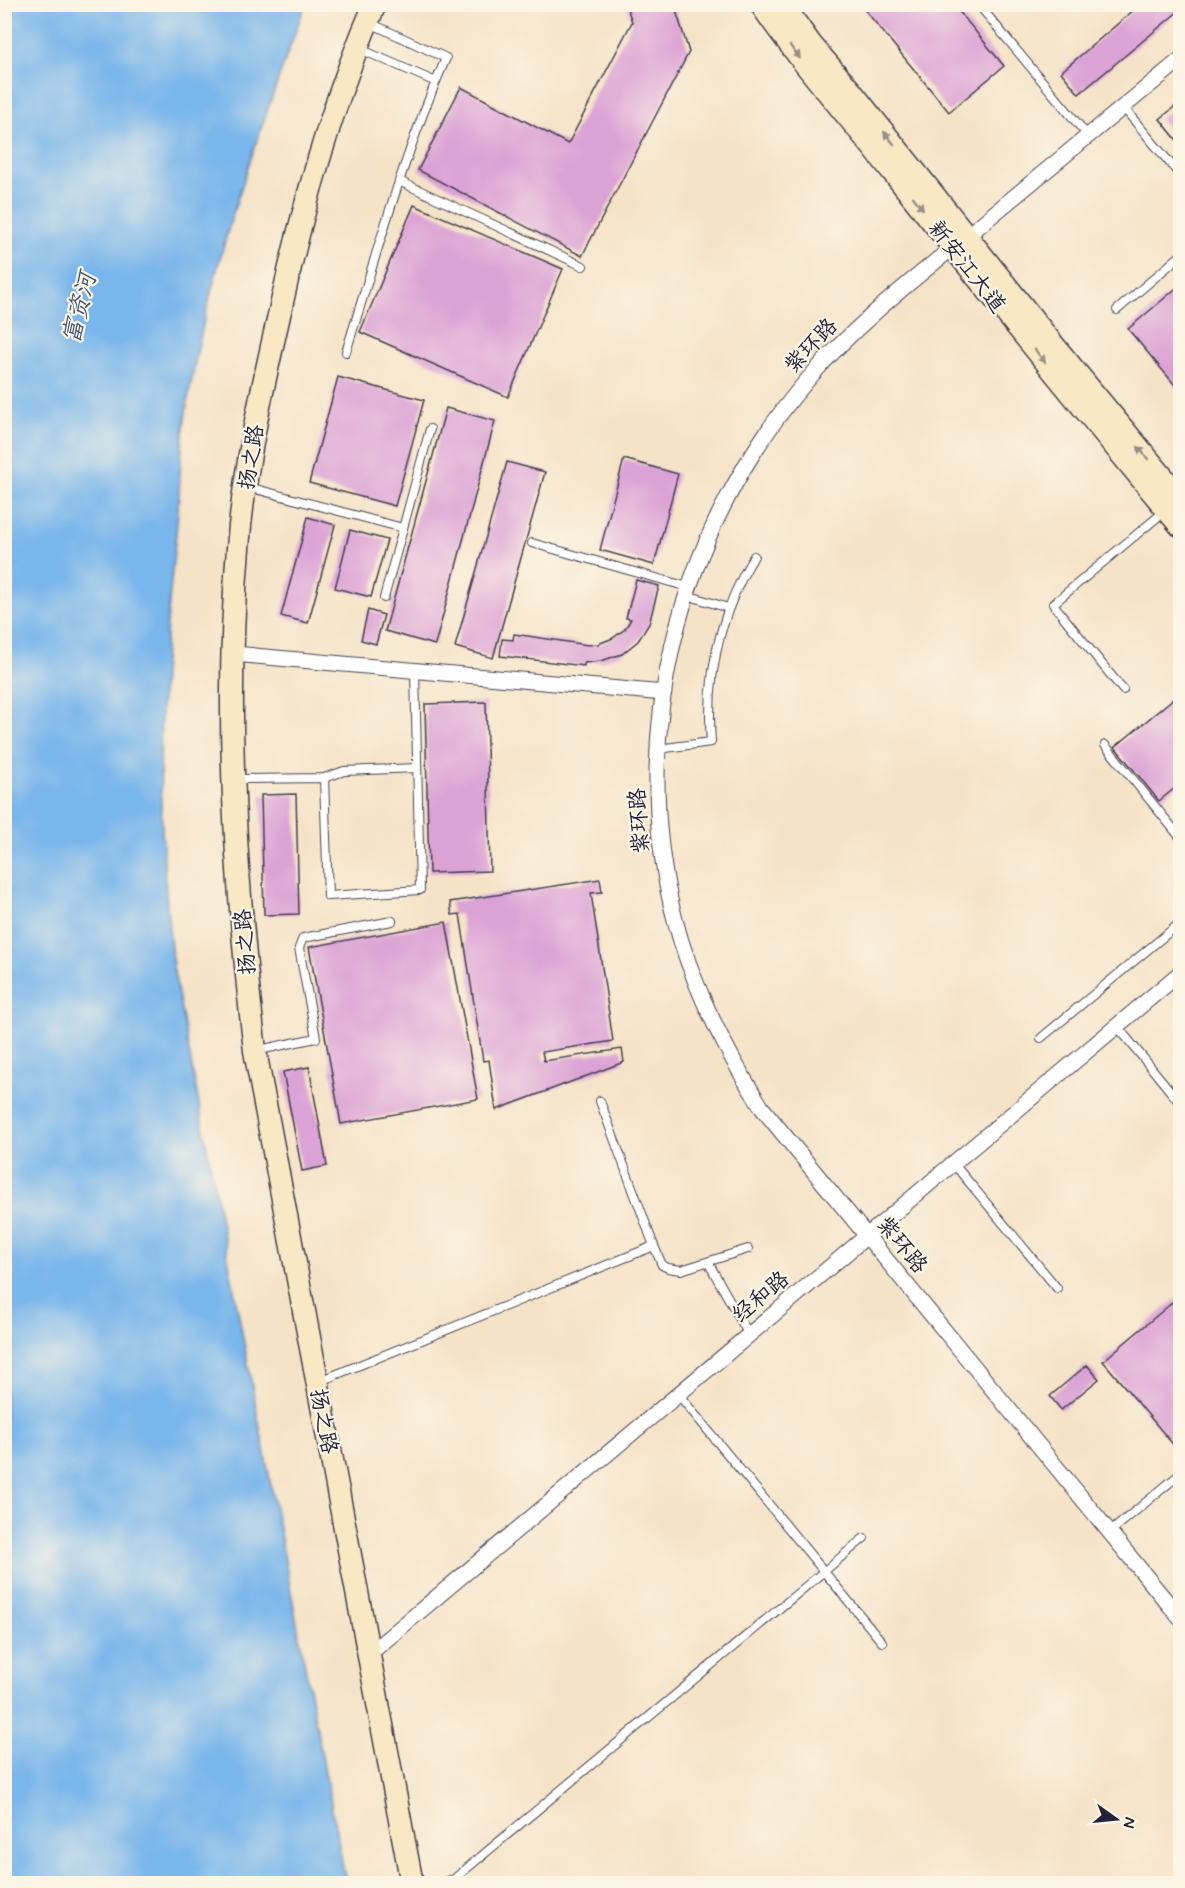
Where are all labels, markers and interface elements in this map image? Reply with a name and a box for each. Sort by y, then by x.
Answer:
one-way arrow [788,44,801,60]
one-way arrow [883,130,895,145]
one-way arrow [912,195,925,211]
street label: 新安江大道 [922,215,1011,319]
water label: 富资河 [57,266,105,347]
street label: 紫环路 [779,313,844,380]
one-way arrow [1033,348,1045,363]
street label: 扬之路 [233,423,271,492]
one-way arrow [1137,446,1150,461]
street label: 紫环路 [624,787,656,855]
street label: 扬之路 [229,908,263,976]
street label: 紫环路 [870,1211,933,1280]
street label: 经和路 [727,1266,796,1329]
street label: 扬之路 [303,1386,343,1456]
north arrow [1086,1789,1146,1849]
text: N [1118,1815,1141,1830]

